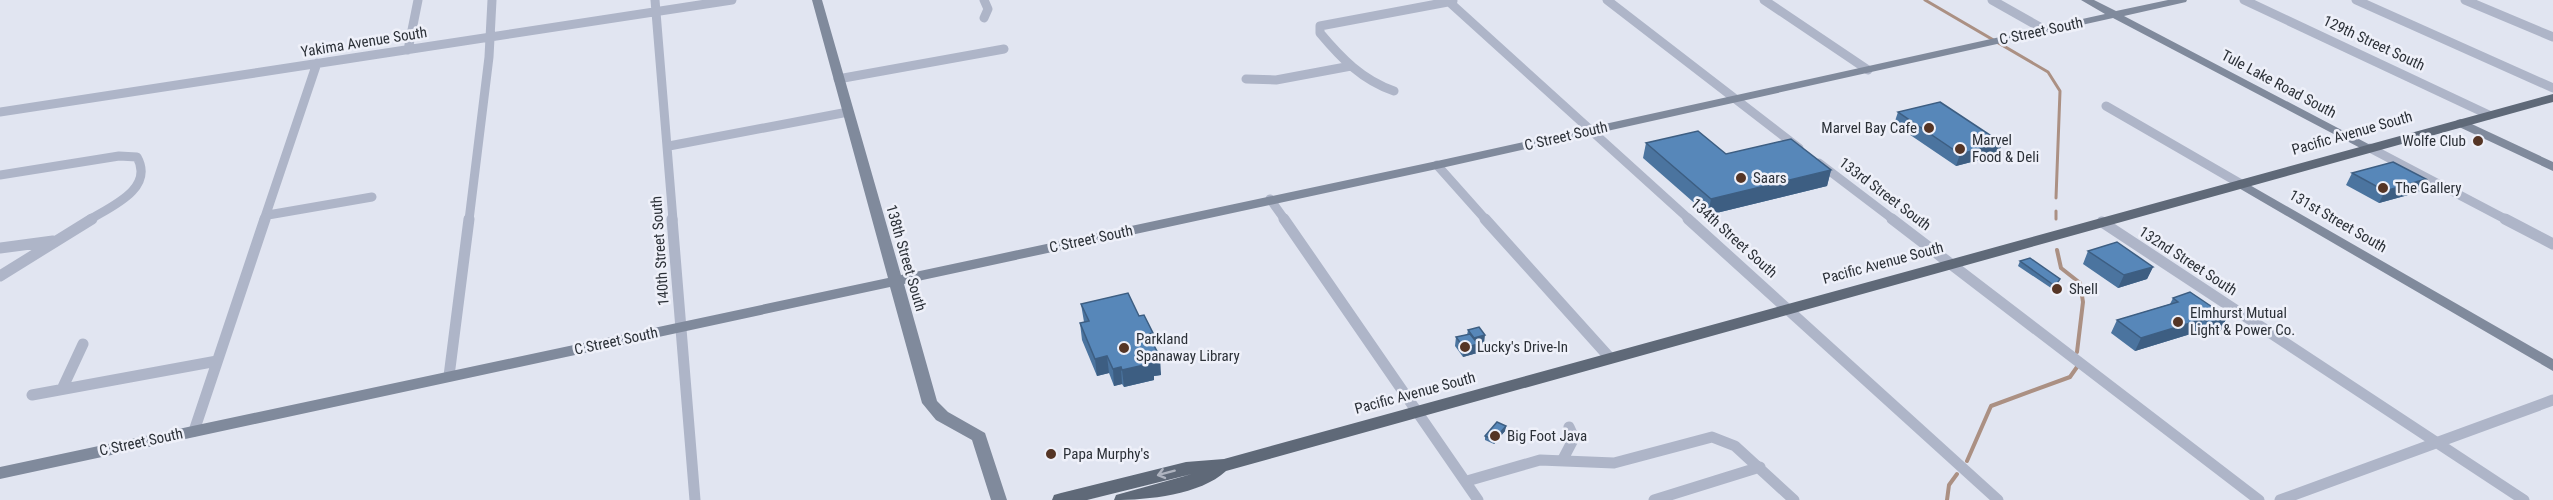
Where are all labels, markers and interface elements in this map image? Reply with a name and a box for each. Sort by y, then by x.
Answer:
street label: 129th Street South [2320,12,2428,74]
street label: C Street South [1998,13,2084,49]
street label: Yakima Avenue South [300,23,428,61]
street label: Tule Lake Road South [2218,46,2340,122]
street label: Pacific Avenue South [2290,107,2414,159]
street label: C Street South [1523,118,1609,154]
place label: Marvel Bay Cafe [1821,119,1917,137]
marker: Marvel Bay Cafe [1922,121,1936,135]
place label: Marvel Food & Deli [1972,131,2039,166]
place label: Wolfe Club [2402,132,2466,150]
marker: Wolfe Club [2471,134,2485,148]
marker: Marvel Food & Deli [1953,142,1967,156]
street label: 133rd Street South [1836,154,1934,234]
place label: Saars [1753,169,1787,187]
marker: Saars [1734,171,1748,185]
place label: The Gallery [2395,179,2461,197]
marker: The Gallery [2376,181,2390,195]
street label: 131st Street South [2286,186,2390,256]
street label: 134th Street South [1687,194,1781,282]
street label: 140th Street South [647,195,673,307]
street label: 138th Street South [882,203,930,313]
street label: C Street South [1048,221,1134,257]
street label: 132nd Street South [2136,223,2240,299]
street label: Pacific Avenue South [1821,238,1945,288]
place label: Shell [2069,280,2098,298]
marker: Shell [2050,282,2064,296]
place label: Elmhurst Mutual Light & Power Co. [2190,304,2295,339]
marker: Elmhurst Mutual Light & Power Co. [2171,315,2185,329]
street label: C Street South [573,323,659,359]
place label: Parkland Spanaway Library [1136,330,1240,365]
place label: Lucky's Drive-In [1477,338,1568,356]
marker: Lucky's Drive-In [1458,340,1472,354]
marker: Parkland Spanaway Library [1117,341,1131,355]
street label: Pacific Avenue South [1353,368,1477,418]
street label: C Street South [98,424,184,460]
place label: Big Foot Java [1507,427,1587,445]
marker: Big Foot Java [1488,429,1502,443]
place label: Papa Murphy's [1063,445,1150,463]
marker: Papa Murphy's [1044,447,1058,461]
one-way arrow [1157,467,1176,479]

